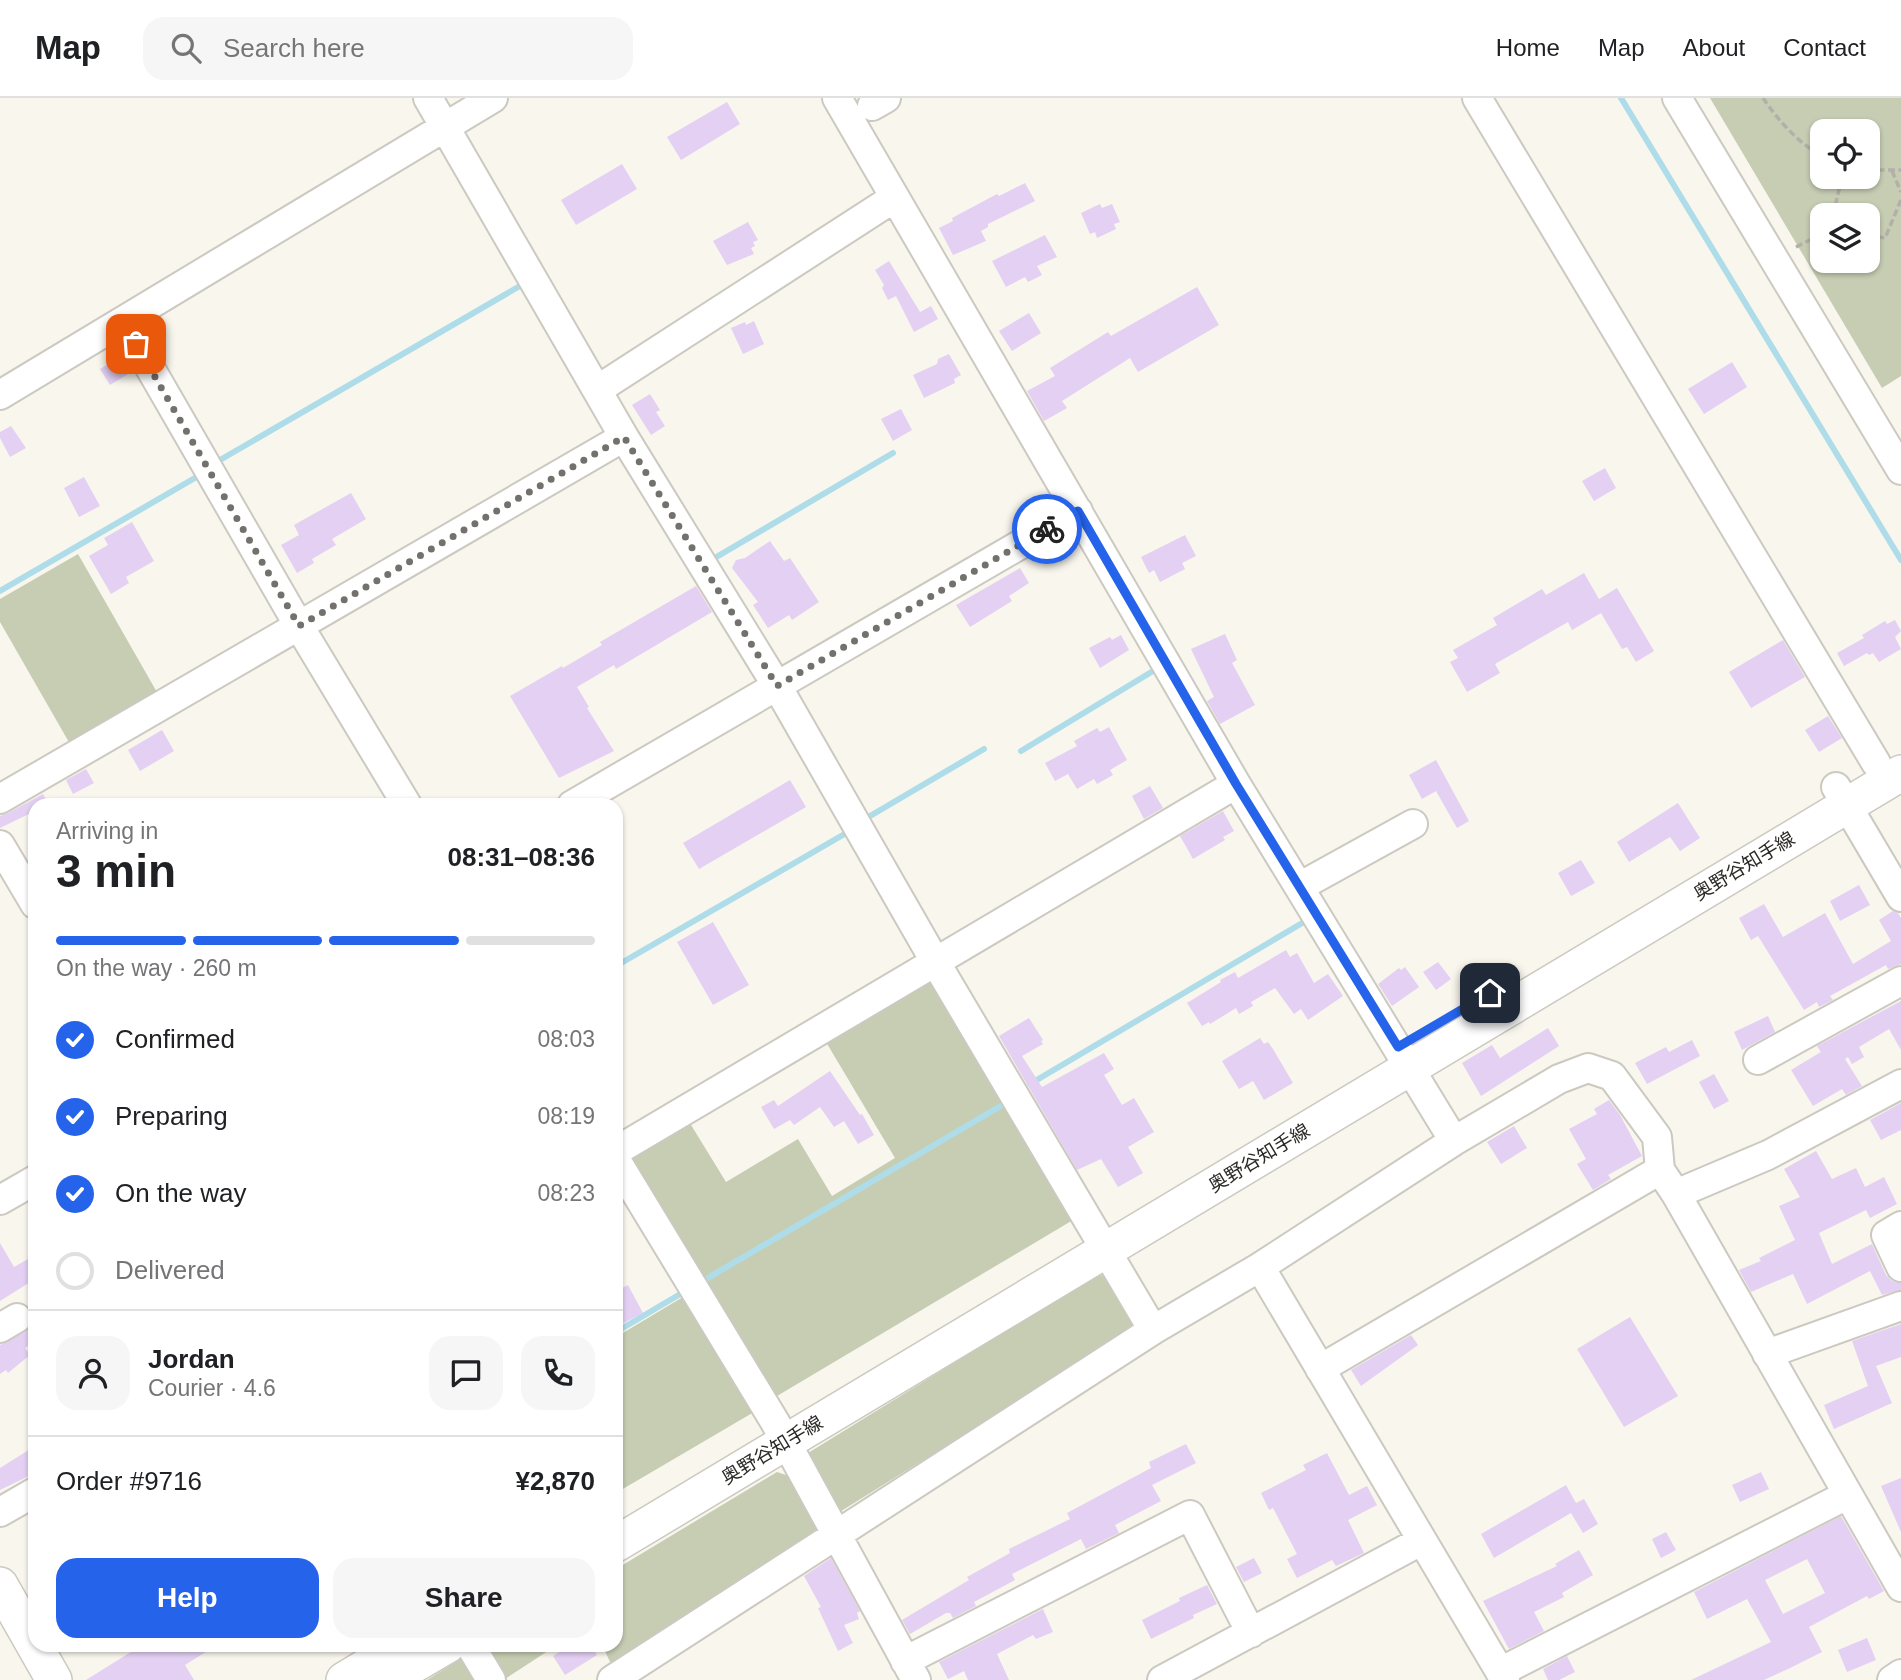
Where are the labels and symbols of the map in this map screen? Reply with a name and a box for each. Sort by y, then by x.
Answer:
pin [106,314,166,374]
courier [1012,494,1082,564]
street label: 奥野谷知手線 [1690,828,1798,904]
pin [1460,963,1520,1023]
street label: 奥野谷知手線 [1205,1120,1313,1196]
street label: 奥野谷知手線 [718,1412,826,1488]

